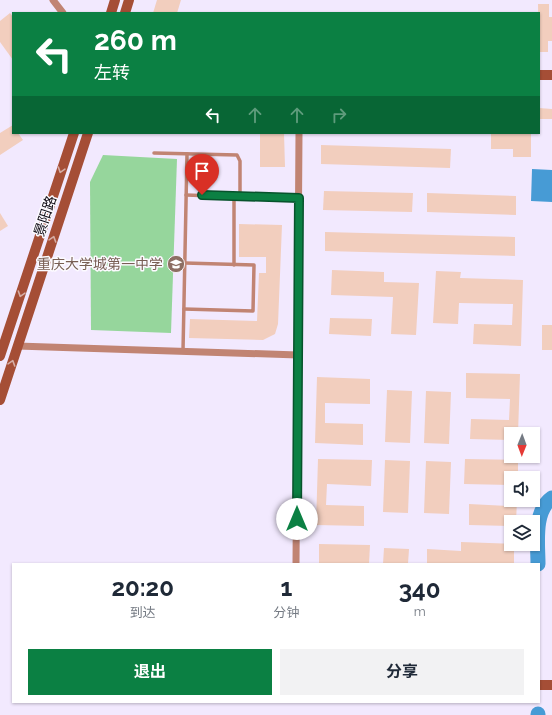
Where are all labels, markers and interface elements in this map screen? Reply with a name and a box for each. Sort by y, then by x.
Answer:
text: 260 m [94,24,177,57]
icon: left [28,28,80,80]
text: 左转 [94,62,130,83]
icon: left [202,104,224,126]
icon: ahead [244,104,266,126]
icon: ahead [286,104,308,126]
icon: right [328,104,350,126]
pin [185,154,219,195]
icon: arrive [191,160,213,182]
one-way arrow [58,166,66,173]
street label: 景阳路 [31,194,59,238]
one-way arrow [48,236,56,243]
school or university icon: 重庆大学城第一中学 [166,254,186,274]
place label: 重庆大学城第一中学 [37,256,163,272]
one-way arrow [17,290,25,297]
one-way arrow [7,359,16,366]
north arrow [504,427,540,463]
map controls [504,427,540,551]
button: sound [504,471,540,507]
position arrow [276,498,318,540]
button: layers [504,515,540,551]
text: 20:20 [111,573,174,602]
text: 1 [280,573,292,602]
text: 340 [399,575,441,604]
text: m [414,604,426,619]
text: 到达 [130,605,156,620]
text: 分钟 [273,605,299,620]
button: 退出 [28,649,272,695]
button: 分享 [280,649,524,695]

